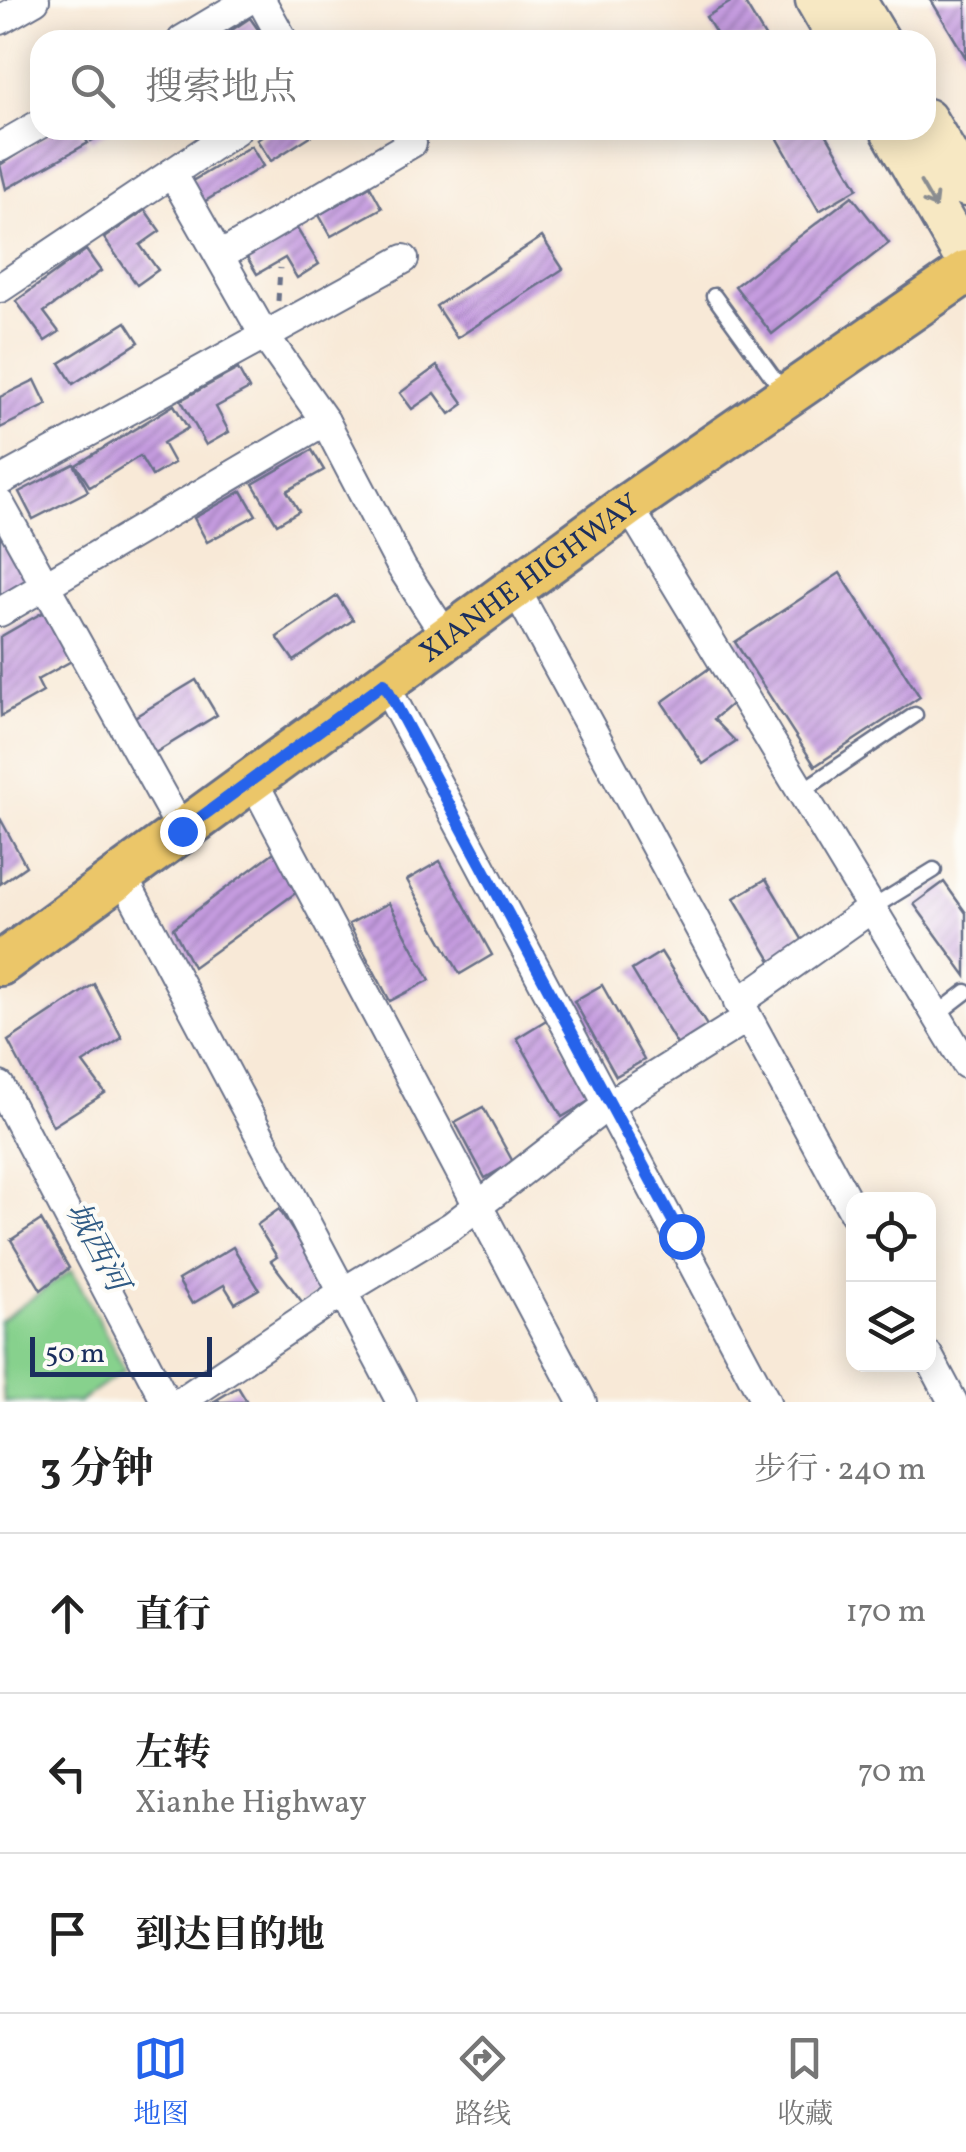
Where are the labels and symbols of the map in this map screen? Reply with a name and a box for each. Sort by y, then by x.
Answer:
one-way arrow [919,180,939,209]
street label: XIANHE HIGHWAY [411,484,649,674]
route end [160,809,206,855]
water label: 城西河 [53,1195,140,1305]
route start [659,1214,705,1260]
scale bar [30,1332,212,1376]

